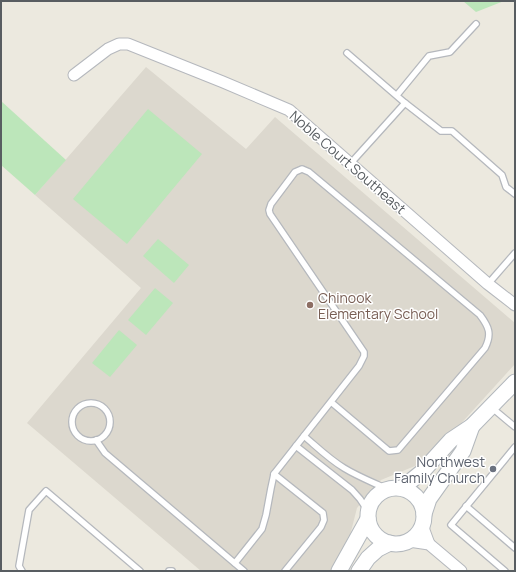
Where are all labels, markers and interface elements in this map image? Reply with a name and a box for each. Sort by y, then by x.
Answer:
street label: Noble Court Southeast [286,106,411,218]
place label: Chinook Elementary School [318,288,438,323]
marker: Chinook Elementary School [305,300,315,310]
place label: Northwest Family Church [394,452,485,487]
marker: Northwest Family Church [488,464,498,474]

